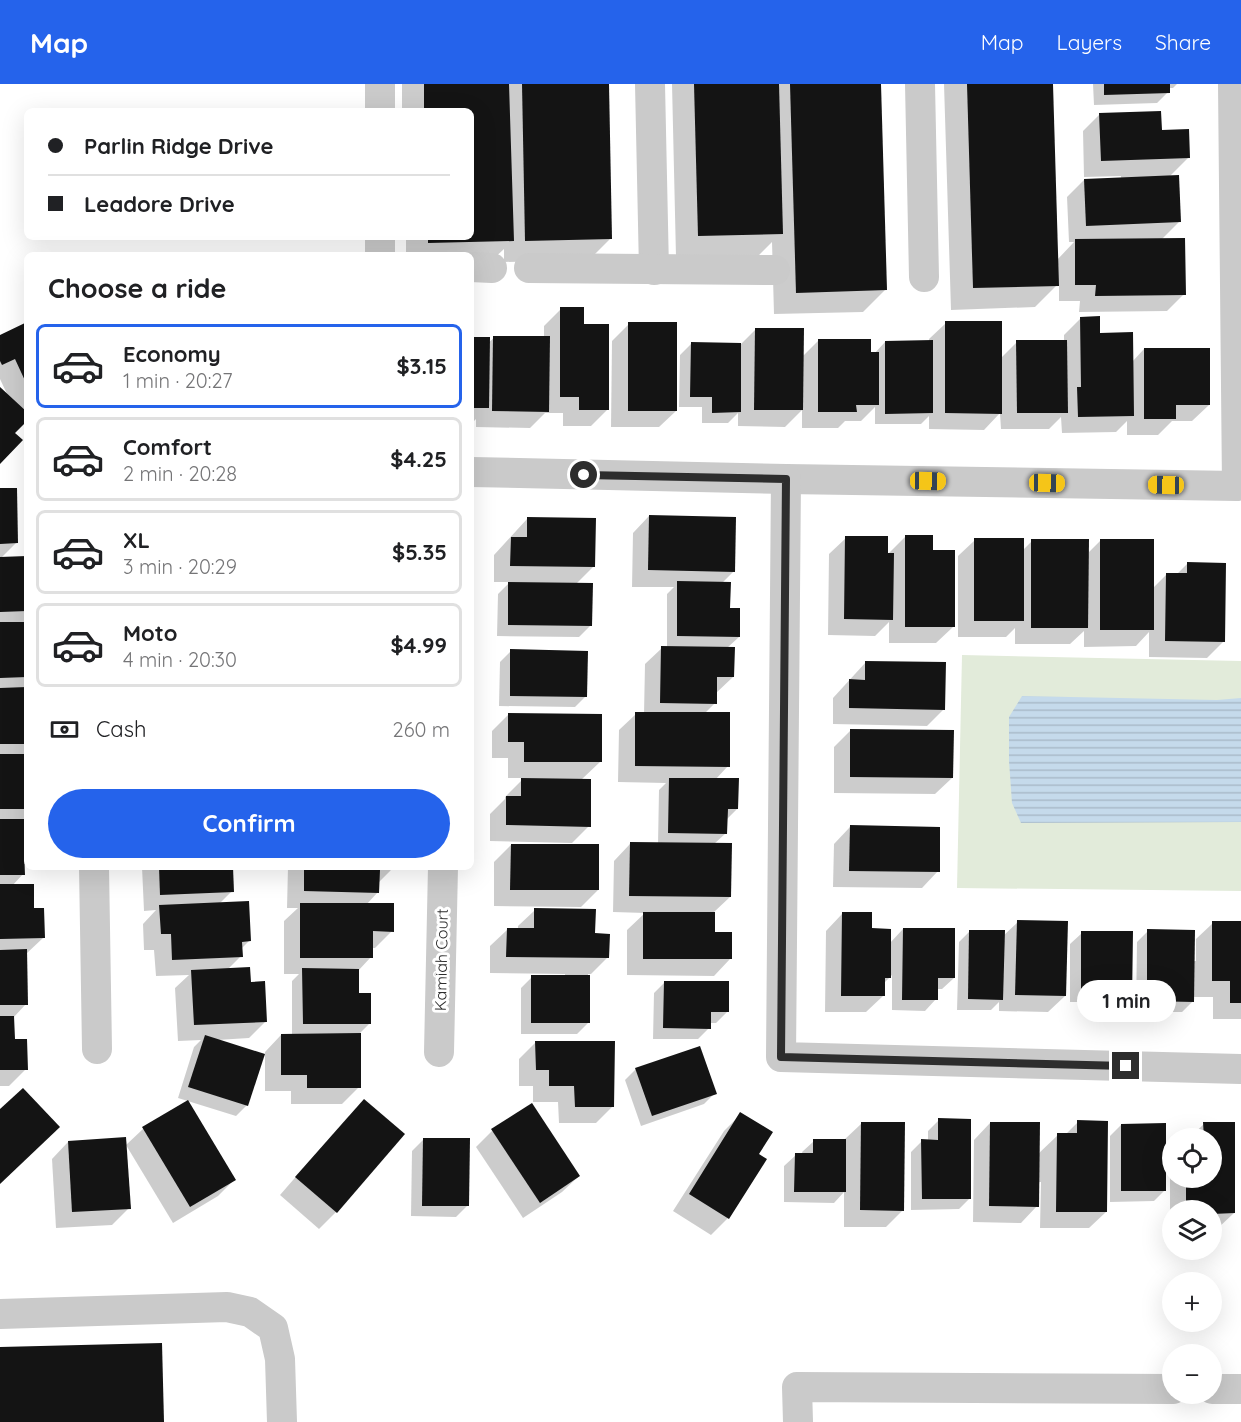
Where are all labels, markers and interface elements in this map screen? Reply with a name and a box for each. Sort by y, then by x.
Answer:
text: Map [30,25,88,60]
text: Map [981,29,1024,55]
text: Layers [1057,29,1122,55]
text: Share [1155,29,1211,55]
text: Parlin Ridge Drive [84,132,274,160]
text: Leadore Drive [84,190,235,218]
text: Choose a ride [48,271,226,305]
icon: car [51,339,105,393]
text: Economy [123,340,221,368]
text: $3.15 [396,352,447,380]
text: 1 min · 20:27 [123,368,232,393]
icon: car [51,432,105,486]
text: Comfort [123,433,212,461]
text: $4.25 [390,445,447,473]
text: 2 min · 20:28 [123,461,237,486]
route start [570,461,597,488]
car [910,472,946,490]
car [1029,474,1065,492]
car [1148,476,1184,494]
icon: car [51,525,105,579]
text: XL [123,526,150,554]
text: $5.35 [392,538,447,566]
text: 3 min · 20:29 [123,554,237,579]
icon: car [51,618,105,672]
text: Moto [123,619,177,647]
text: $4.99 [390,631,447,659]
text: 4 min · 20:30 [123,647,237,672]
icon: cash [48,713,81,746]
text: Cash [96,715,147,743]
text: 260 m [393,717,450,742]
button: Confirm [48,789,450,858]
street label: Kamiah Court [430,909,452,1011]
callout: 1 min [1076,979,1176,1021]
text: 1 min [1102,988,1151,1013]
route end [1112,1052,1139,1079]
map controls [1162,1128,1222,1404]
button: locate [1162,1128,1222,1188]
button: layers [1162,1200,1222,1260]
button: + [1162,1272,1222,1332]
button: − [1162,1344,1222,1404]

